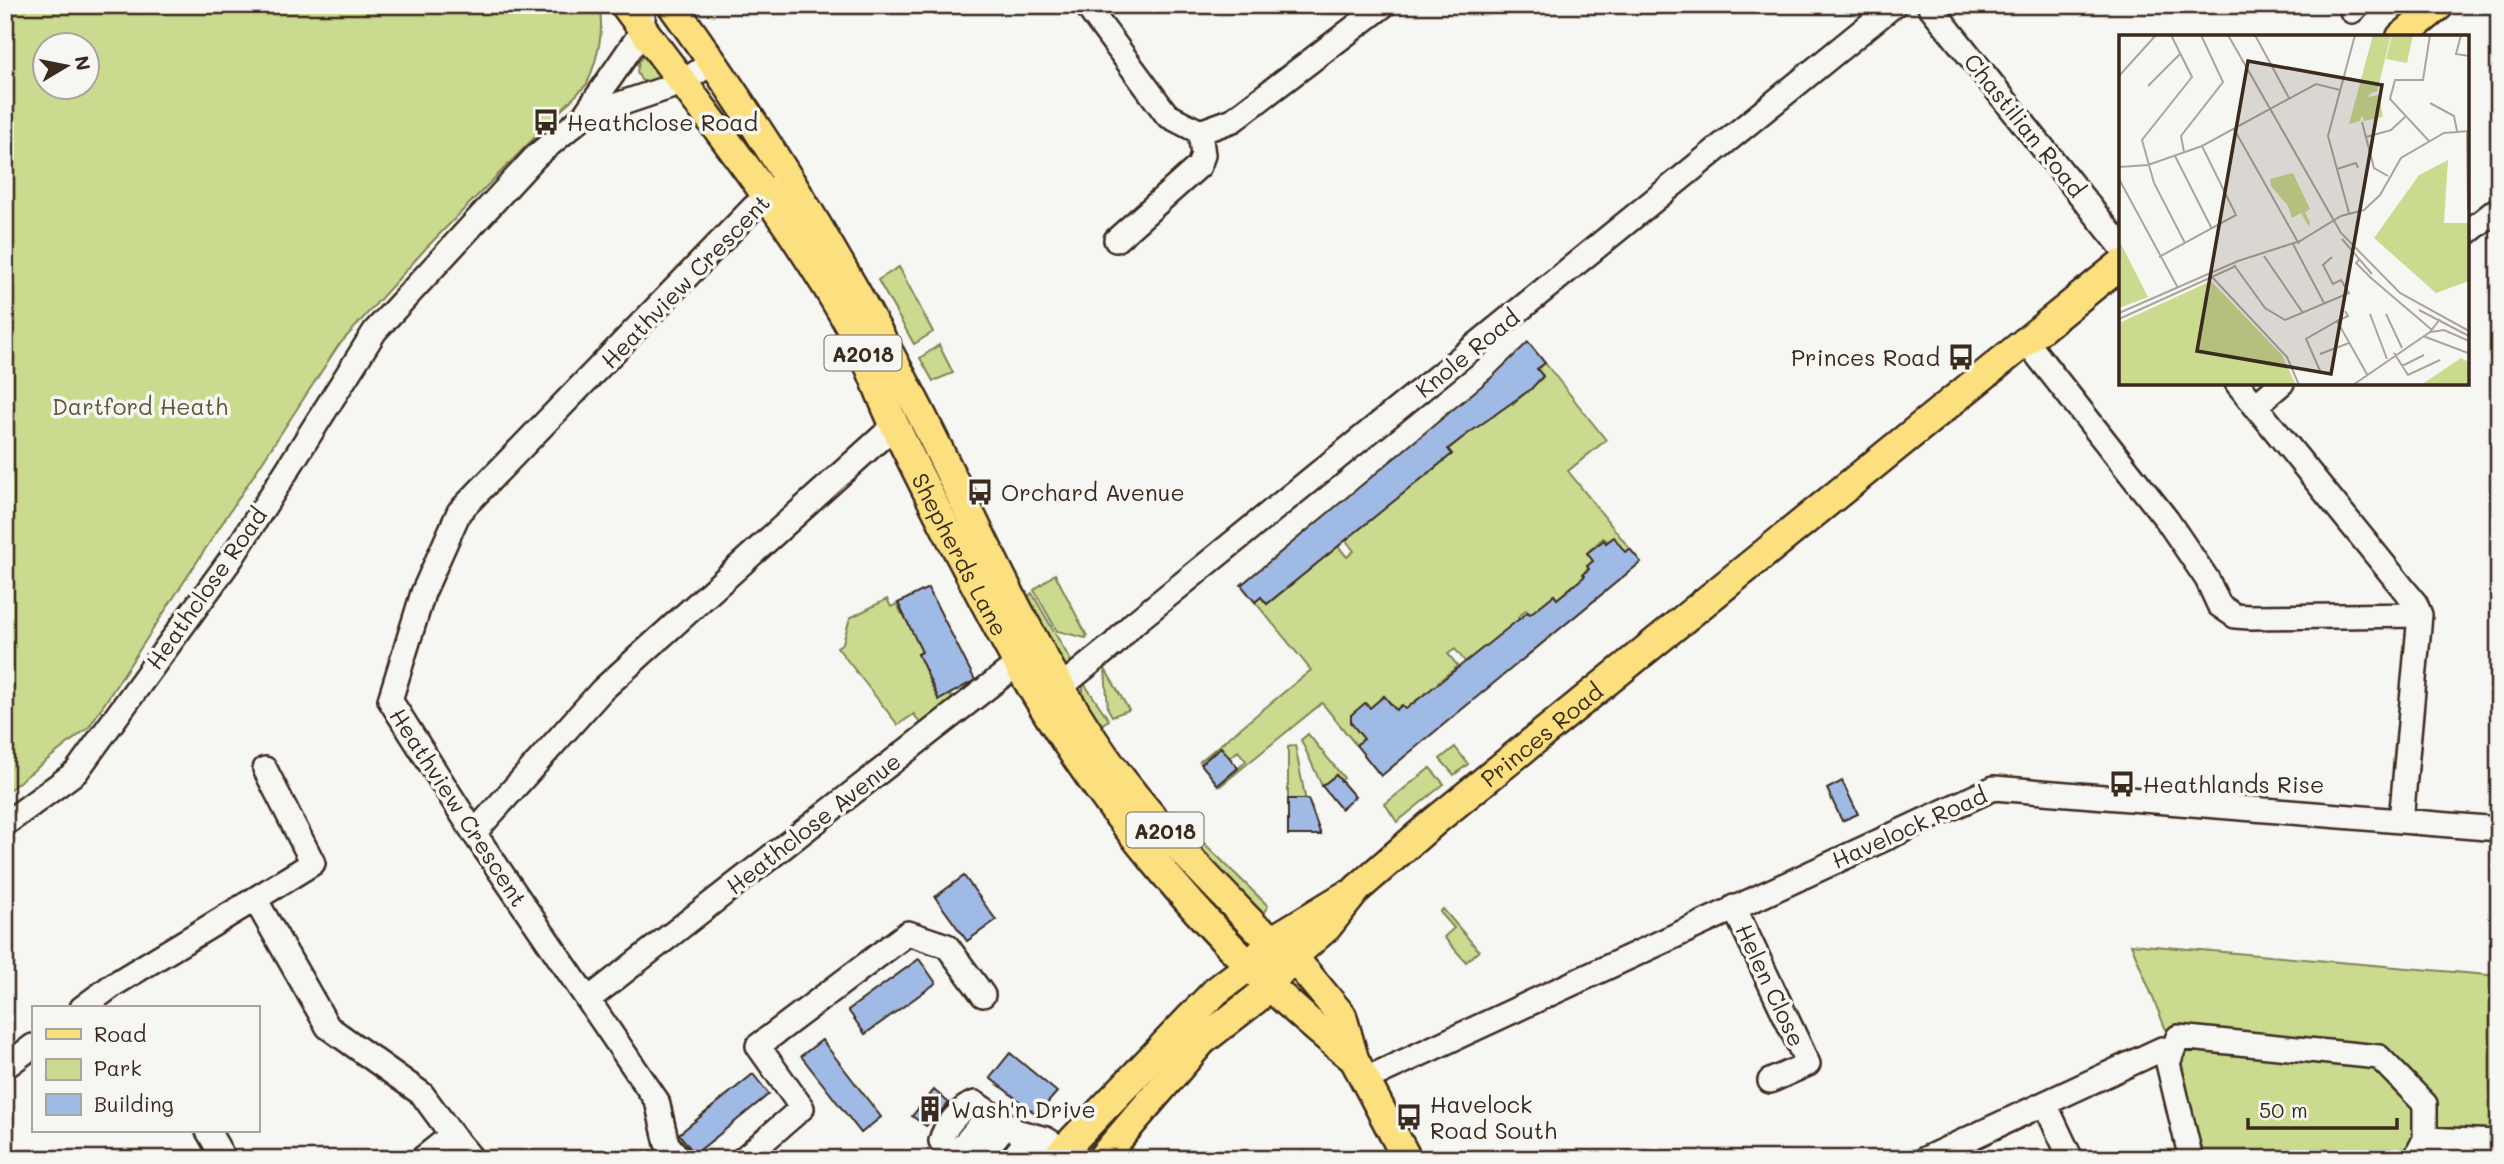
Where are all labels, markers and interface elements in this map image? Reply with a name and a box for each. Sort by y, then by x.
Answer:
north arrow [32,32,102,102]
inset map [2119,35,2469,385]
street label: Chastilian Road [1958,47,2092,203]
text: N [70,54,97,72]
bus stop icon: Heathclose Road [531,107,561,137]
place label: Heathclose Road [567,107,758,137]
street label: Heathview Crescent [594,188,776,374]
street label: Knole Road [1409,302,1525,404]
road number: A2018 [824,336,902,370]
place label: Princes Road [1791,342,1940,372]
bus stop icon: Princes Road [1946,342,1976,372]
park label: Dartford Heath [52,391,228,421]
street label: Shepherds Lane [905,468,1015,641]
bus stop icon: Orchard Avenue [965,477,995,507]
place label: Orchard Avenue [1001,477,1185,507]
street label: Heathclose Road [139,501,273,675]
street label: Princes Road [1474,676,1609,793]
street label: Heathview Crescent [384,702,534,912]
street label: Heathclose Avenue [720,746,906,900]
bus stop icon: Heathlands Rise [2107,769,2137,799]
place label: Heathlands Rise [2143,769,2324,799]
street label: Havelock Road [1827,779,1991,875]
road number: A2018 [1126,812,1204,848]
street label: Helen Close [1730,919,1812,1051]
legend [32,1006,259,1132]
text: Road [94,1020,146,1047]
text: Park [94,1054,142,1081]
scale bar [2248,1087,2397,1131]
place label: Havelock Road South [1430,1089,1557,1145]
text: Building [94,1090,174,1117]
building icon: Wash'n Drive [915,1094,945,1124]
place label: Wash'n Drive [951,1094,1096,1124]
text: 50 m [2259,1096,2308,1123]
bus stop icon: Havelock Road South [1394,1102,1424,1132]

